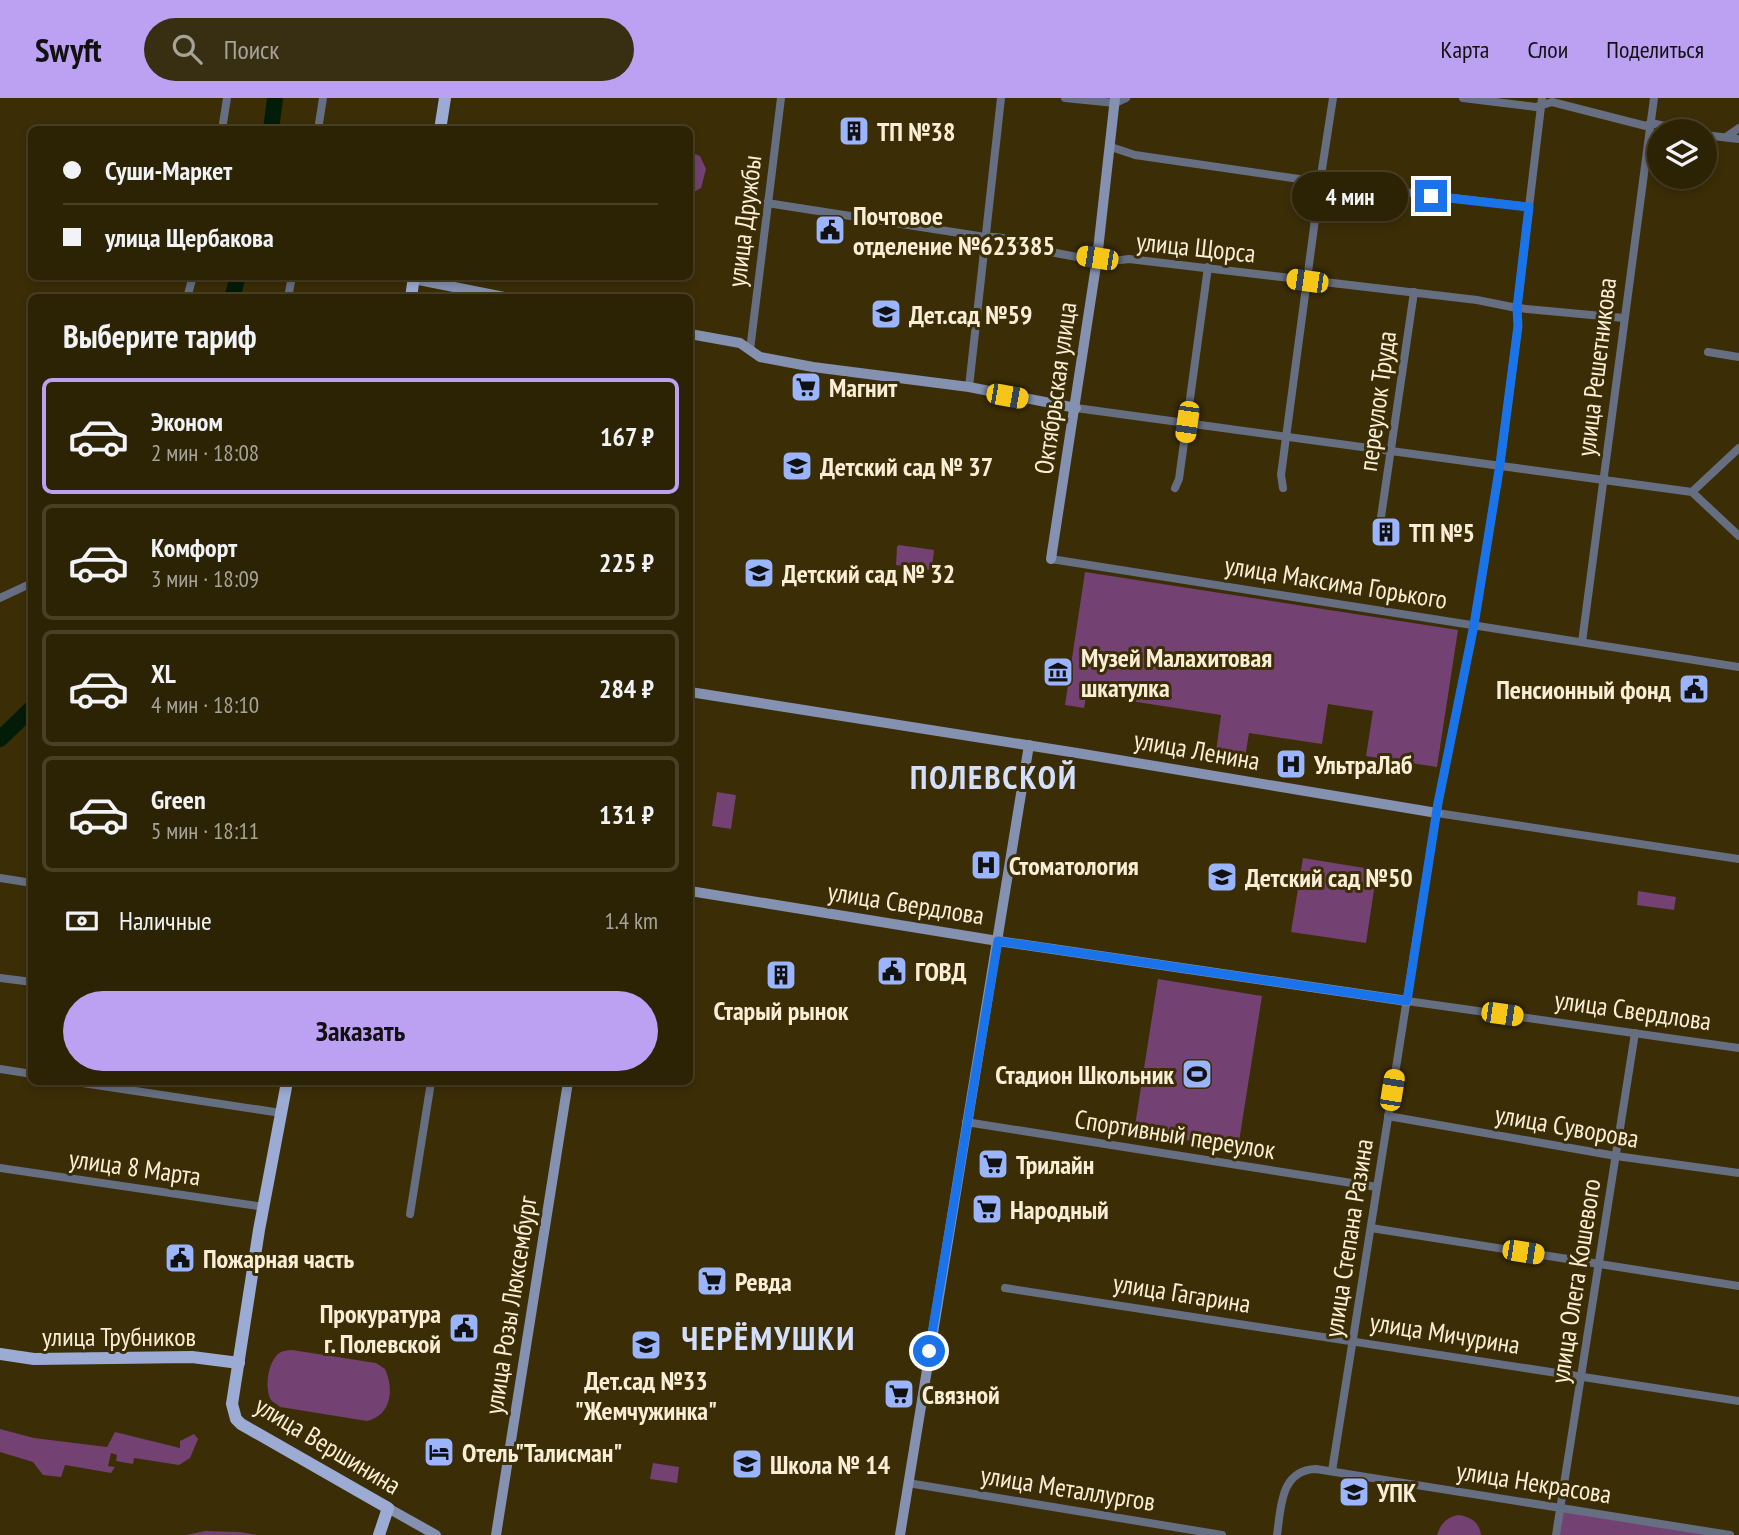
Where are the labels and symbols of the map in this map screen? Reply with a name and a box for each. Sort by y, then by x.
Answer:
building icon: ТП №38 [837,114,871,148]
place label: ТП №38 [877,115,955,148]
street label: улица Дружбы [720,153,768,289]
callout: 4 мин [1291,172,1406,220]
route end [1415,180,1447,212]
place label: Почтовое отделение №623385 [853,199,1055,262]
public building icon: Почтовое отделение №623385 [813,213,847,247]
street label: улица Щорса [1135,224,1257,270]
car [1075,244,1120,272]
car [1285,268,1330,294]
street label: улица Решетникова [1569,276,1623,458]
school or university icon: Дет.сад №59 [869,297,903,331]
place label: Дет.сад №59 [909,298,1032,331]
street label: Октябрьская улица [1027,300,1083,476]
street label: переулок Труда [1351,329,1403,473]
supermarket icon: Магнит [789,370,823,404]
place label: Магнит [829,371,897,404]
car [985,382,1030,410]
car [1174,400,1201,444]
school or university icon: Детский сад № 37 [780,449,814,483]
place label: Детский сад № 37 [820,450,993,483]
building icon: ТП №5 [1369,515,1403,549]
place label: ТП №5 [1409,516,1475,549]
street label: улица Максима Горького [1222,548,1450,616]
school or university icon: Детский сад № 32 [742,556,776,590]
place label: Детский сад № 32 [782,557,955,590]
place label: Музей Малахитовая шкатулка [1081,641,1272,704]
museum icon: Музей Малахитовая шкатулка [1041,655,1075,689]
public building icon: Пенсионный фонд [1677,672,1711,706]
place label: Пенсионный фонд [1496,673,1672,706]
street label: улица Ленина [1132,723,1262,777]
hospital icon: УльтраЛаб [1274,747,1308,781]
place label: УльтраЛаб [1313,748,1413,781]
district label: ПОЛЕВСКОЙ [910,755,1078,798]
hospital icon: Стоматология [969,848,1003,882]
place label: Стоматология [1009,849,1139,882]
school or university icon: Детский сад №50 [1205,860,1239,894]
place label: Детский сад №50 [1245,861,1413,894]
street label: улица Свердлова [825,874,987,932]
public building icon: ГОВД [875,954,909,988]
place label: ГОВД [915,955,967,988]
building icon: Старый рынок [764,958,798,992]
street label: улица Свердлова [1553,983,1713,1037]
place label: Старый рынок [714,994,849,1027]
car [1480,1001,1525,1027]
sports icon: Стадион Школьник [1180,1057,1214,1091]
place label: Стадион Школьник [995,1058,1174,1091]
car [1379,1068,1406,1112]
street label: улица Суворова [1493,1097,1641,1155]
street label: Спортивный переулок [1072,1102,1278,1166]
street label: улица Степана Разина [1316,1136,1380,1340]
street label: улица 8 Марта [67,1141,203,1193]
supermarket icon: Трилайн [976,1147,1010,1181]
place label: Трилайн [1016,1148,1094,1181]
street label: улица Олега Кошевого [1543,1176,1607,1386]
supermarket icon: Народный [970,1192,1004,1226]
street label: улица Розы Люксембург [476,1193,544,1417]
place label: Народный [1010,1193,1109,1226]
car [1501,1238,1546,1266]
public building icon: Пожарная часть [163,1241,197,1275]
place label: Пожарная часть [203,1242,354,1275]
supermarket icon: Ревда [695,1264,729,1298]
place label: Ревда [735,1265,792,1298]
street label: улица Гагарина [1111,1266,1253,1320]
place label: Прокуратура г. Полевской [320,1297,441,1360]
street label: улица Мичурина [1368,1305,1522,1361]
public building icon: Прокуратура г. Полевской [447,1311,481,1345]
district label: ЧЕРЁМУШКИ [682,1316,856,1359]
street label: улица Трубников [42,1320,196,1353]
school or university icon: Дет.сад №33 "Жемчужинка" [629,1328,663,1362]
route start [913,1335,945,1367]
place label: Дет.сад №33 "Жемчужинка" [575,1364,717,1427]
supermarket icon: Связной [882,1377,916,1411]
place label: Связной [922,1378,1000,1411]
street label: улица Вершинина [249,1389,407,1501]
hotel icon: Отель"Талисман" [422,1435,456,1469]
place label: Отель"Талисман" [462,1436,622,1469]
school or university icon: Школа № 14 [730,1447,764,1481]
place label: Школа № 14 [770,1448,891,1481]
street label: улица Некрасова [1454,1453,1614,1511]
street label: улица Металлургов [978,1458,1158,1518]
school or university icon: УПК [1337,1475,1371,1509]
place label: УПК [1376,1476,1417,1509]

